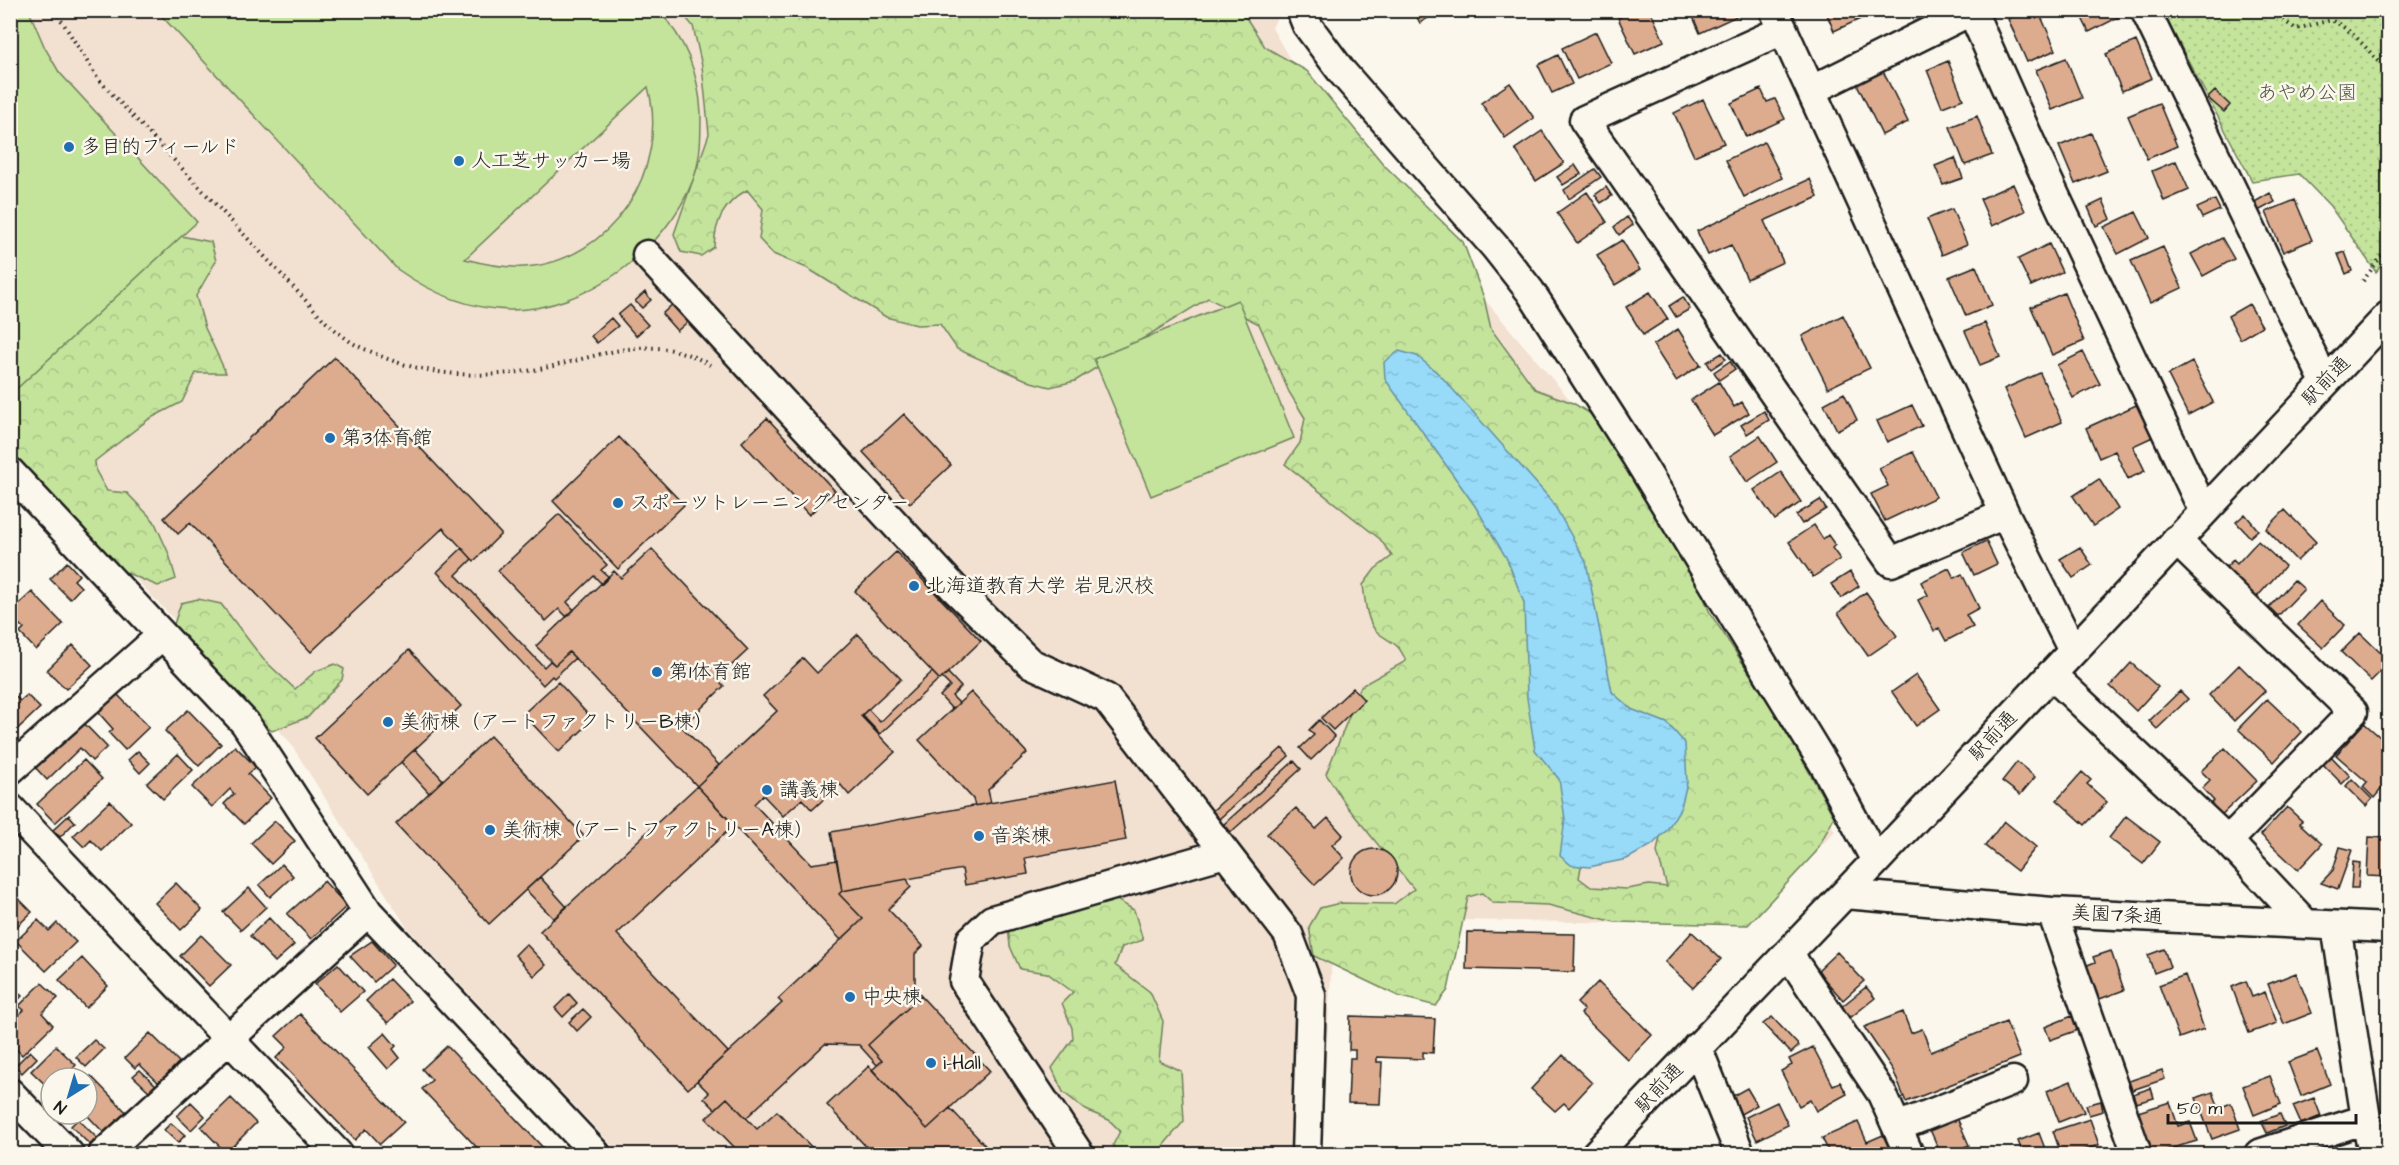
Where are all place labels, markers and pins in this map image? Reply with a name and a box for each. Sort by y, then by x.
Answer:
place label: 多目的フィールド [81,133,240,161]
marker: 多目的フィールド [62,140,76,154]
place label: 人工芝サッカー場 [471,147,631,175]
marker: 人工芝サッカー場 [452,154,466,168]
place label: 第3体育館 [342,424,432,452]
marker: 第3体育館 [323,431,337,445]
place label: スポーツトレーニングセンター [630,489,910,517]
marker: スポーツトレーニングセンター [611,496,625,510]
place label: 北海道教育大学 岩見沢校 [926,572,1154,600]
marker: 北海道教育大学 岩見沢校 [907,579,921,593]
place label: 第1体育館 [669,658,752,686]
marker: 第1体育館 [650,665,664,679]
place label: 美術棟（アートファクトリーB棟） [400,708,713,736]
marker: 美術棟（アートファクトリーB棟） [381,715,395,729]
place label: 講義棟 [779,776,839,804]
marker: 講義棟 [760,783,774,797]
place label: 美術棟（アートファクトリーA棟） [502,816,814,844]
place label: 音楽棟 [991,822,1051,850]
marker: 美術棟（アートファクトリーA棟） [483,823,497,837]
marker: 音楽棟 [972,829,986,843]
place label: 中央棟 [862,983,922,1011]
marker: 中央棟 [843,990,857,1004]
place label: i-Hall [943,1049,981,1077]
marker: i-Hall [924,1056,938,1070]

